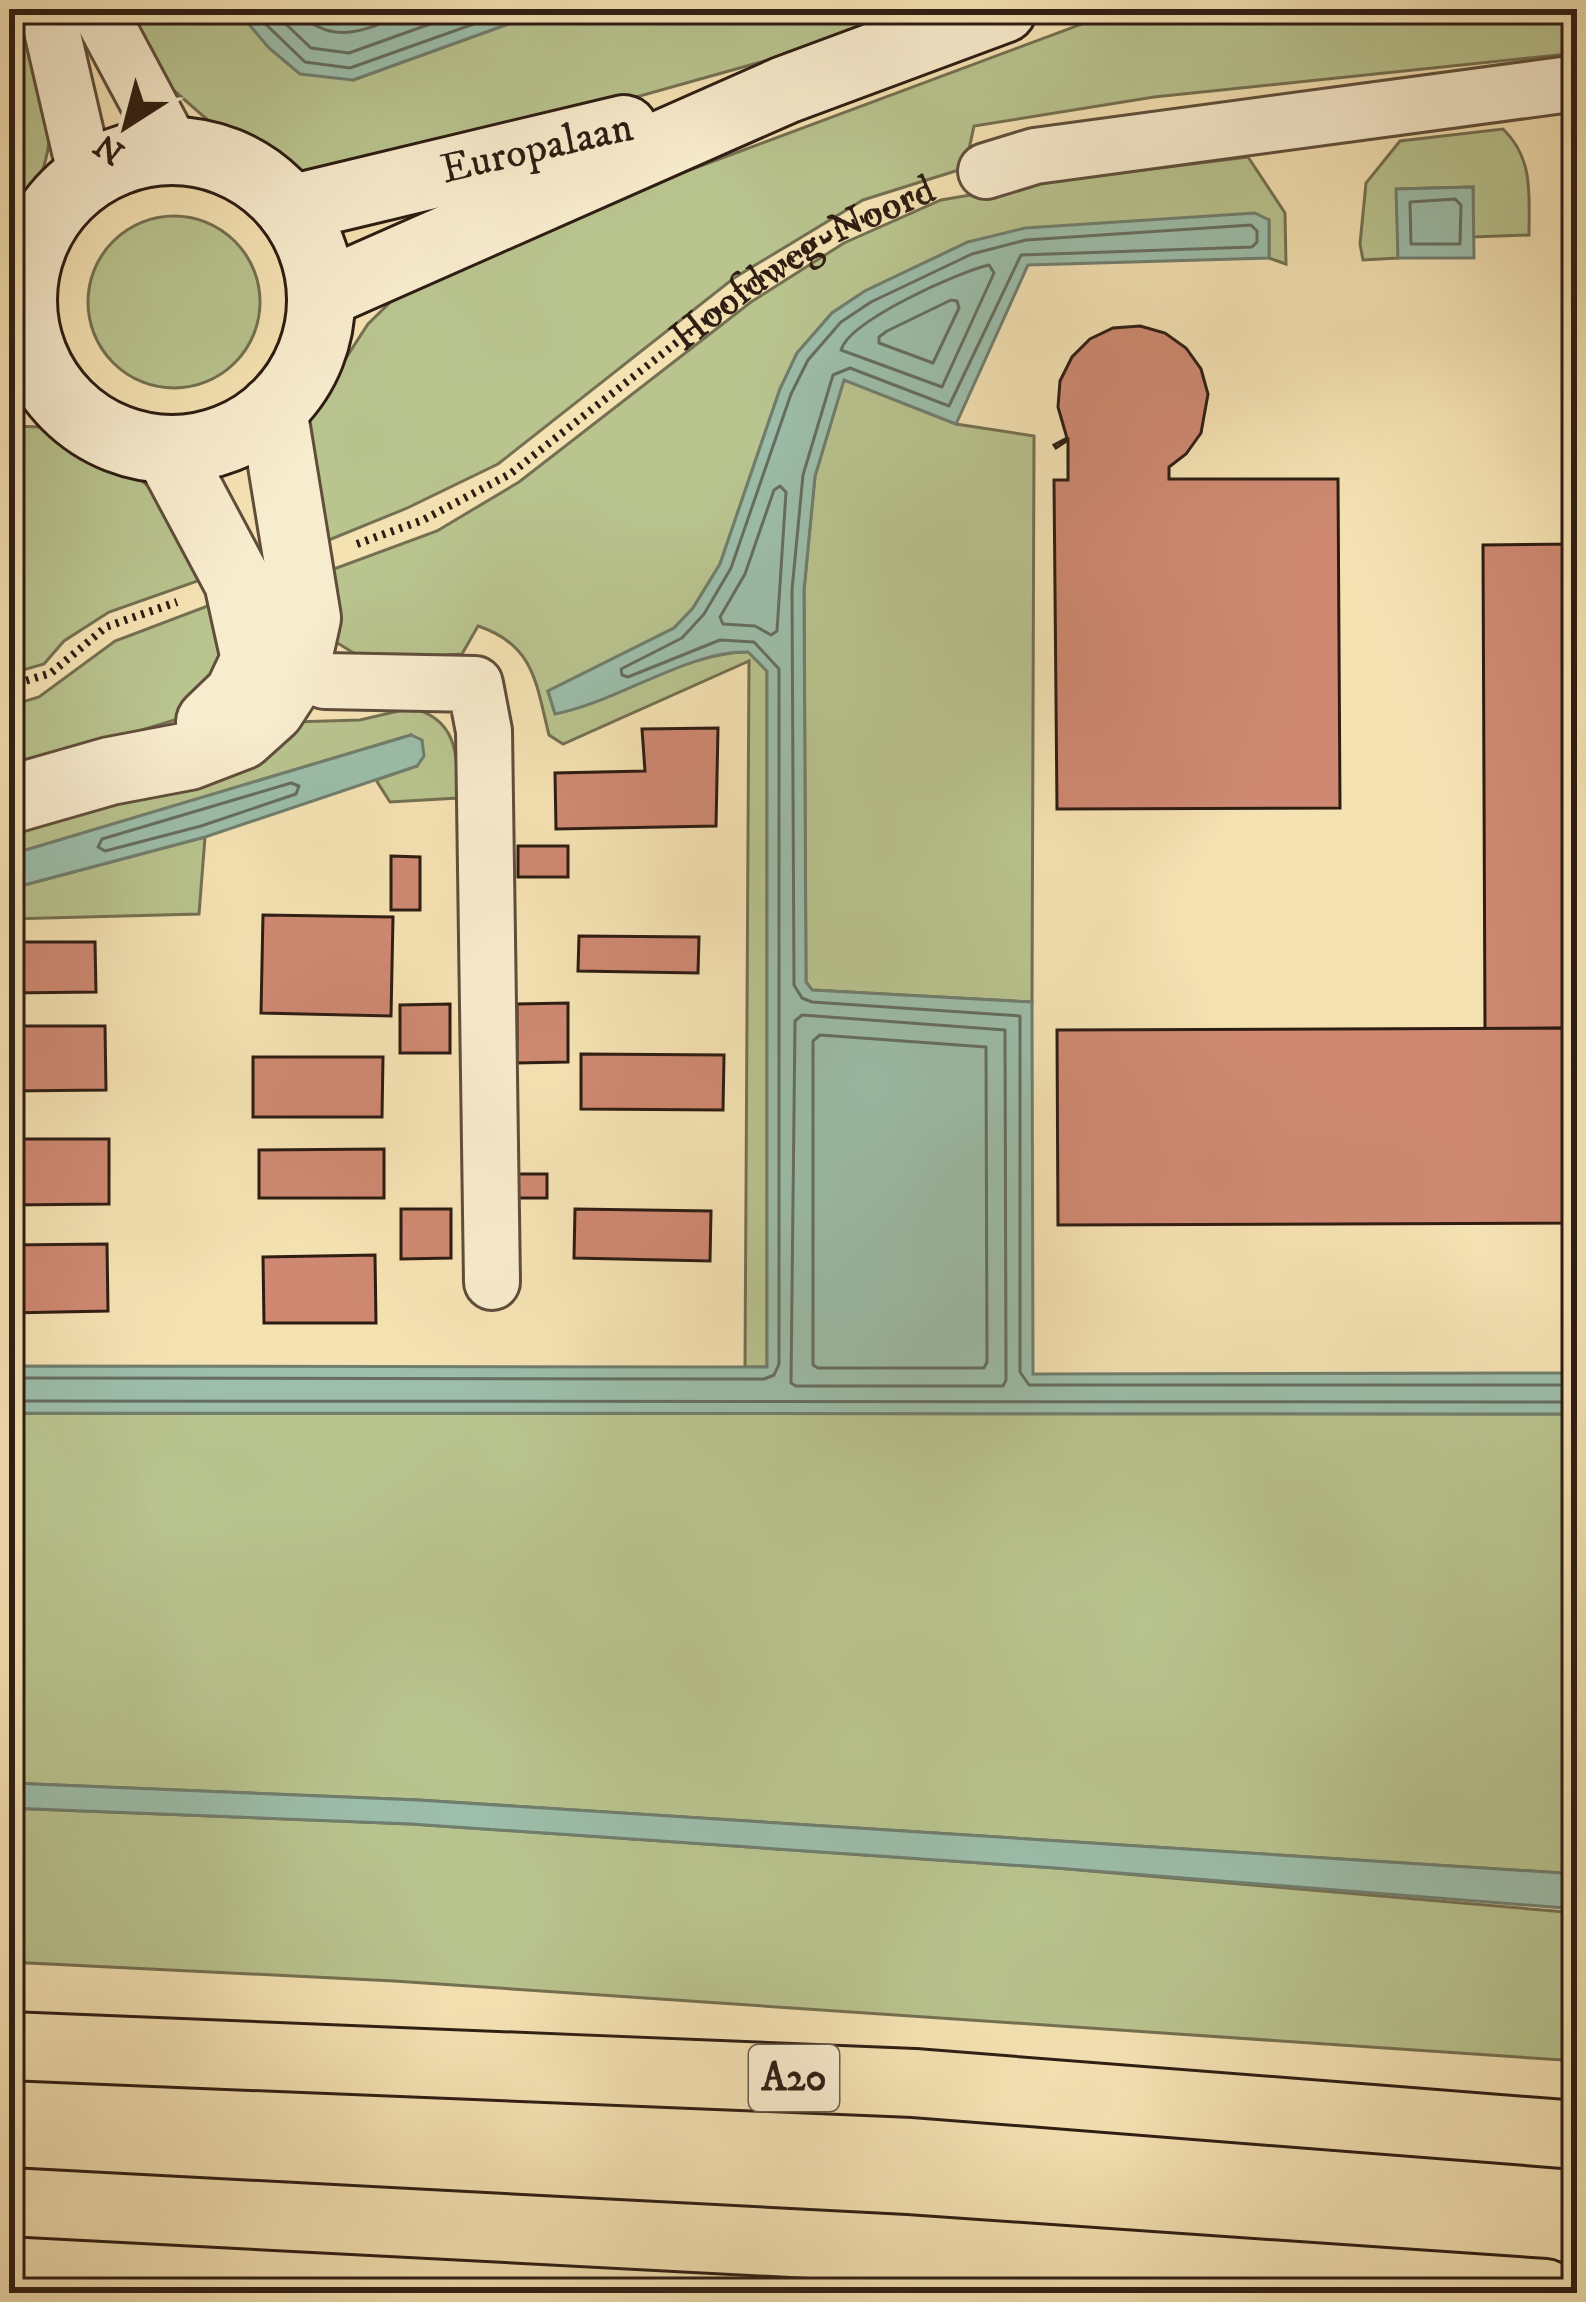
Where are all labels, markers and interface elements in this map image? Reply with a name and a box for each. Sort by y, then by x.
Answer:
north arrow [66,66,186,186]
street label: Europalaan [436,102,638,196]
text: N [87,124,133,173]
street label: Hoofdweg-Noord [660,164,944,363]
road number: A20 [749,2045,839,2111]

